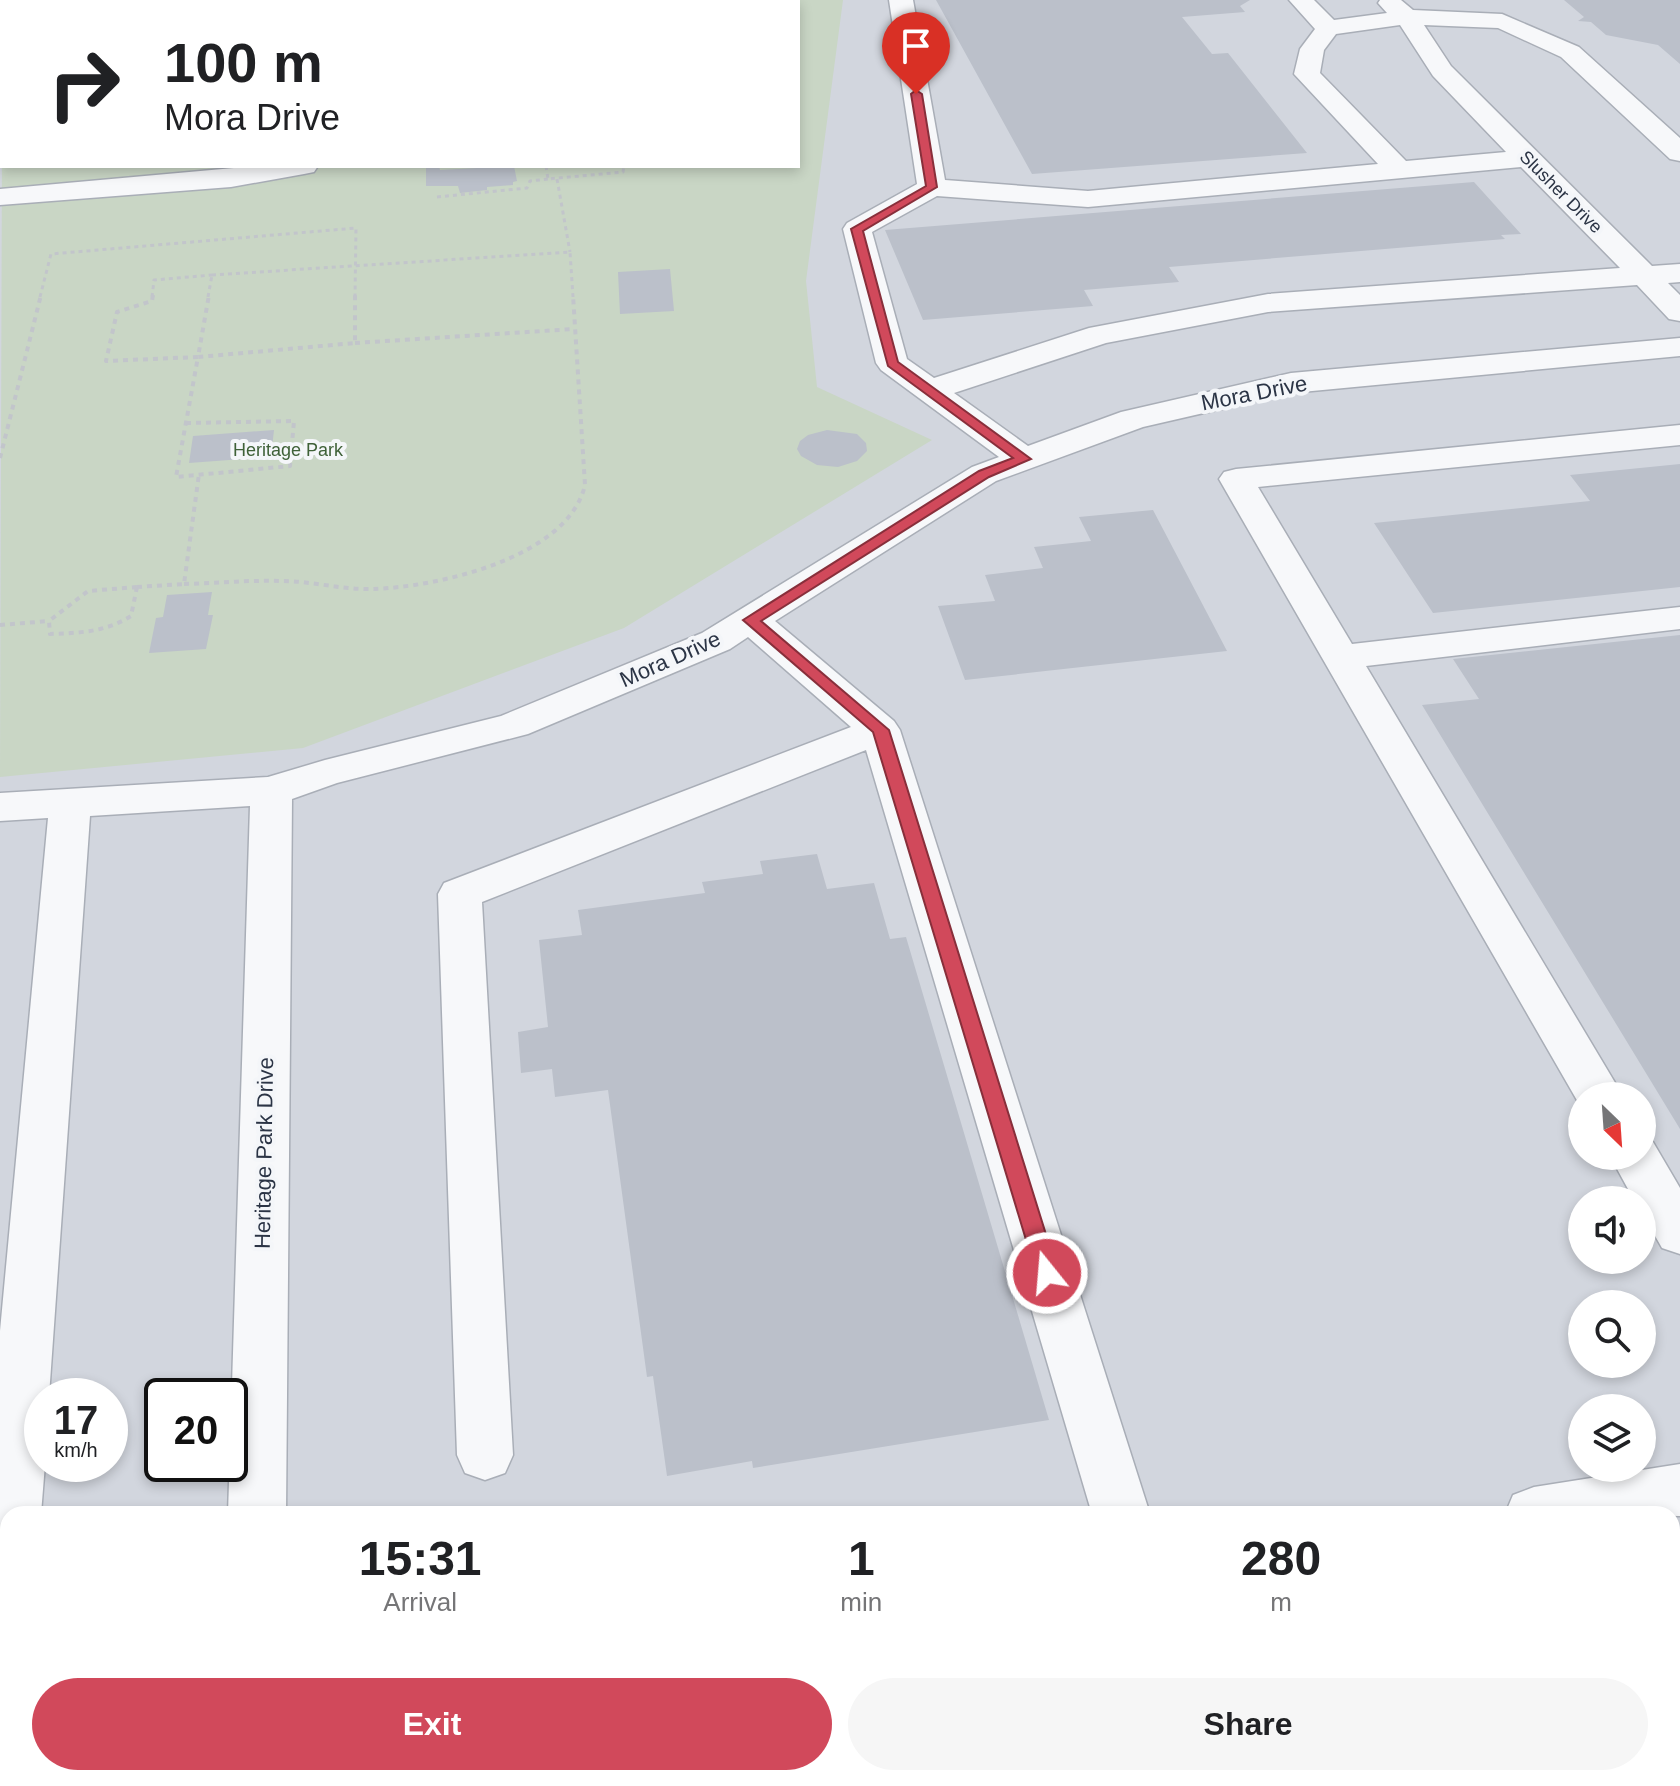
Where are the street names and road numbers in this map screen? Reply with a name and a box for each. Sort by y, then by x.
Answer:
street label: Slusher Drive [1516,147,1606,237]
street label: Mora Drive [1199,370,1309,416]
street label: Mora Drive [616,626,724,692]
street label: Heritage Park Drive [250,1057,278,1249]

